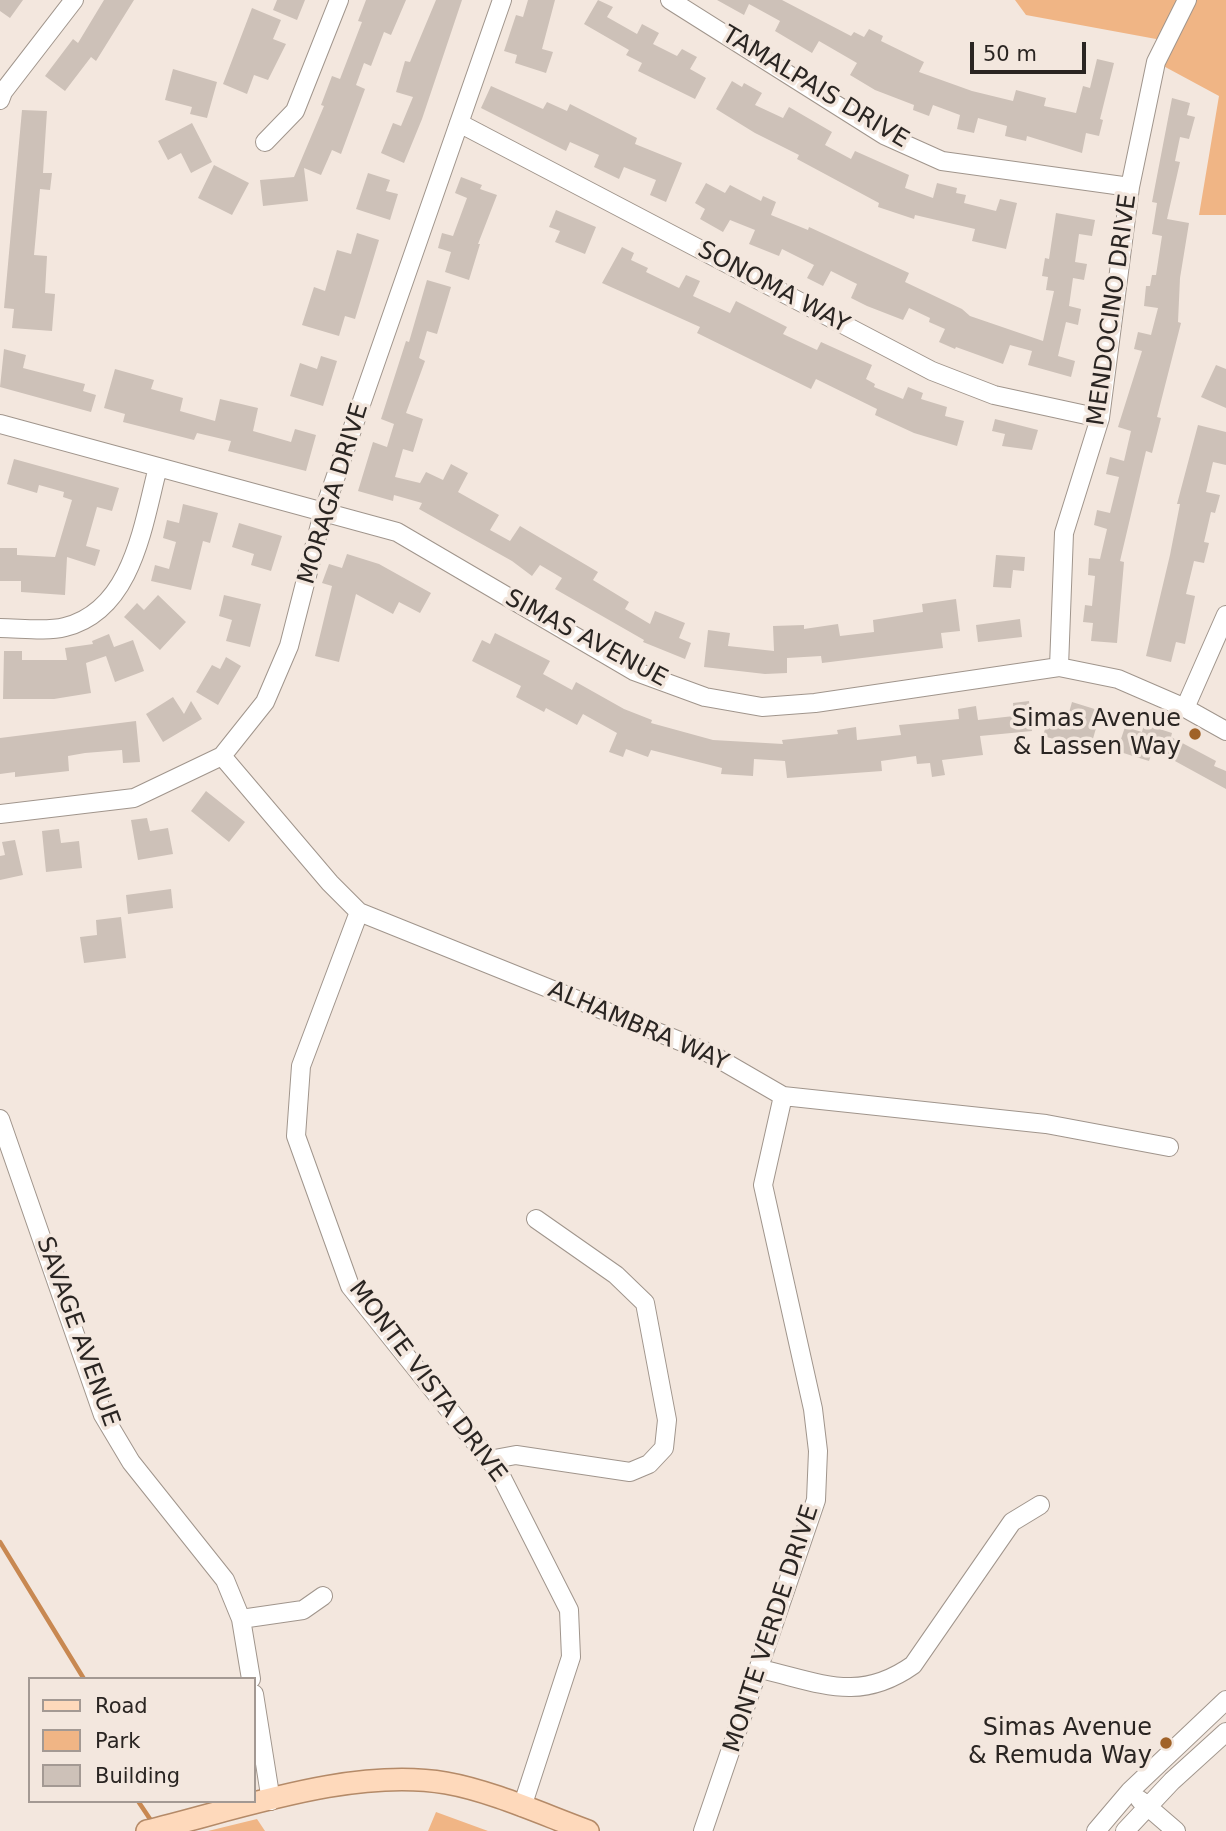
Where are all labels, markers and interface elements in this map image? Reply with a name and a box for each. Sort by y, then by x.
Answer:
street label: TAMALPAIS DRIVE [716,21,914,155]
scale bar [974,28,1090,72]
text: 50 m [983,42,1037,66]
street label: MENDOCINO DRIVE [1083,192,1143,428]
street label: SONOMA WAY [692,236,854,340]
street label: MORAGA DRIVE [293,400,375,588]
street label: SIMAS AVENUE [500,584,672,694]
place label: Simas Avenue & Lassen Way [1012,706,1181,762]
marker: Simas Avenue & Lassen Way [1187,726,1203,742]
street label: ALHAMBRA WAY [544,976,732,1078]
street label: SAVAGE AVENUE [29,1233,125,1431]
street label: MONTE VISTA DRIVE [342,1276,512,1488]
street label: MONTE VERDE DRIVE [718,1502,826,1756]
legend [28,1677,256,1803]
text: Road [95,1694,148,1718]
place label: Simas Avenue & Remuda Way [968,1715,1152,1771]
text: Park [95,1729,140,1753]
marker: Simas Avenue & Remuda Way [1158,1735,1174,1751]
text: Building [95,1764,180,1788]

